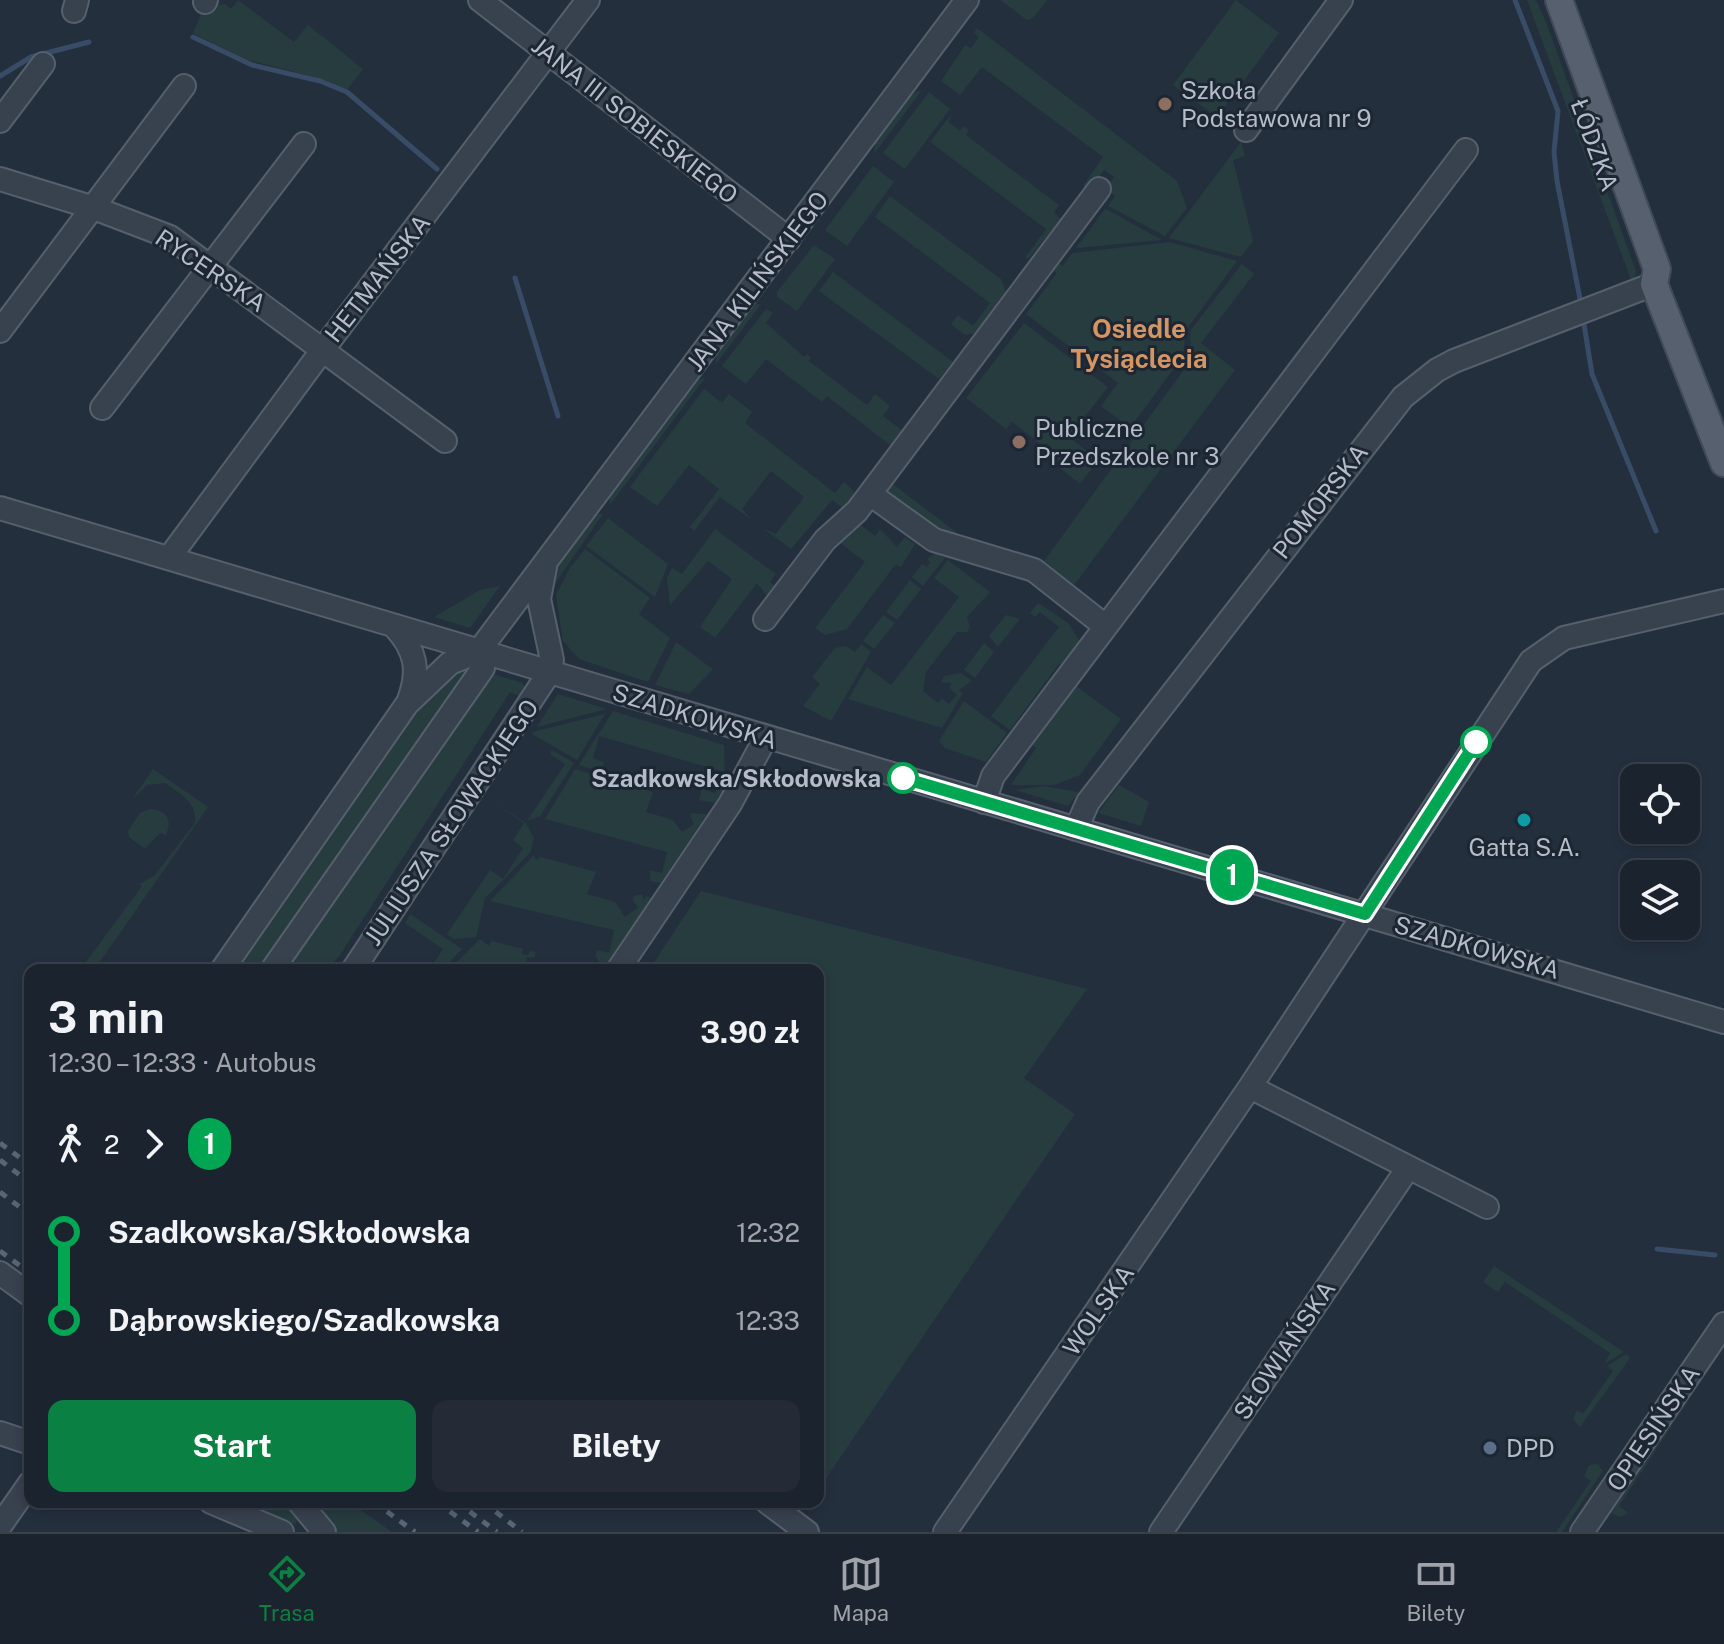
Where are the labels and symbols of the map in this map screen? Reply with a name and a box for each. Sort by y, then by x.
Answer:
street label: JANA III SOBIESKIEGO [527,31,743,209]
place label: Szkoła Podstawowa nr 9 [1181,76,1371,132]
marker: Szkoła Podstawowa nr 9 [1156,95,1174,113]
street label: ŁÓDZKA [1565,95,1625,195]
street label: JANA KILIŃSKIEGO [680,186,834,376]
street label: HETMAŃSKA [319,209,435,347]
street label: RYCERSKA [151,223,271,317]
district label: Osiedle Tysiąclecia [1071,313,1207,374]
place label: Publiczne Przedszkole nr 3 [1035,414,1219,470]
marker: Publiczne Przedszkole nr 3 [1010,433,1028,451]
street label: POMORSKA [1267,438,1373,564]
street label: SZADKOWSKA [609,678,781,754]
street label: JULIUSZA SŁOWACKIEGO [358,694,544,950]
unlabelled marker [1461,727,1491,757]
marker: Szadkowska/Skłodowska [888,763,918,793]
place label: Szadkowska/Skłodowska [591,764,881,792]
marker: Gatta S.A. [1515,811,1533,829]
place label: Gatta S.A. [1468,833,1580,861]
line badge: 1 [1206,849,1258,901]
street label: SZADKOWSKA [1391,910,1563,984]
street label: WOLSKA [1057,1259,1139,1361]
street label: SŁOWIAŃSKA [1227,1275,1341,1425]
street label: OPIESIŃSKA [1601,1360,1705,1496]
place label: DPD [1506,1434,1555,1462]
marker: DPD [1481,1439,1499,1457]

